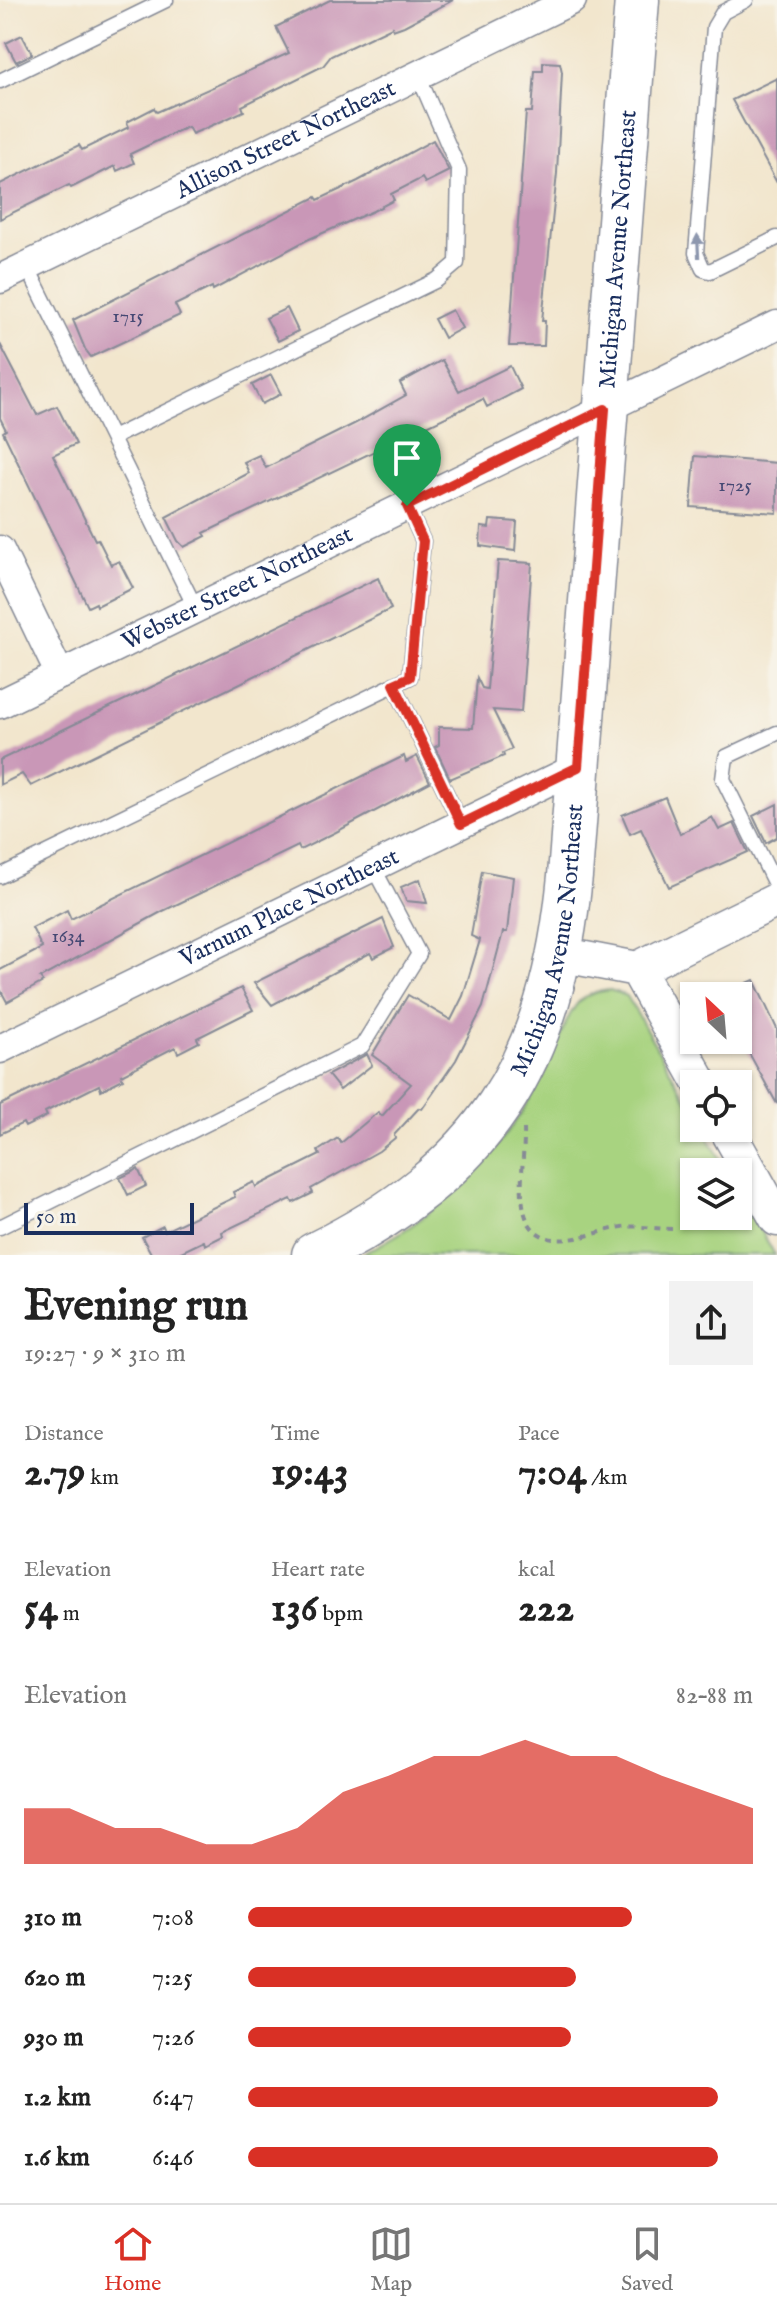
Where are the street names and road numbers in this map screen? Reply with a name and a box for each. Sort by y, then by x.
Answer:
street label: Allison Street Northeast [170,73,401,207]
street label: Michigan Avenue Northeast [592,109,644,390]
street label: Webster Street Northeast [117,519,358,658]
street label: Michigan Avenue Northeast [503,803,591,1082]
street label: Varnum Place Northeast [174,841,404,975]

